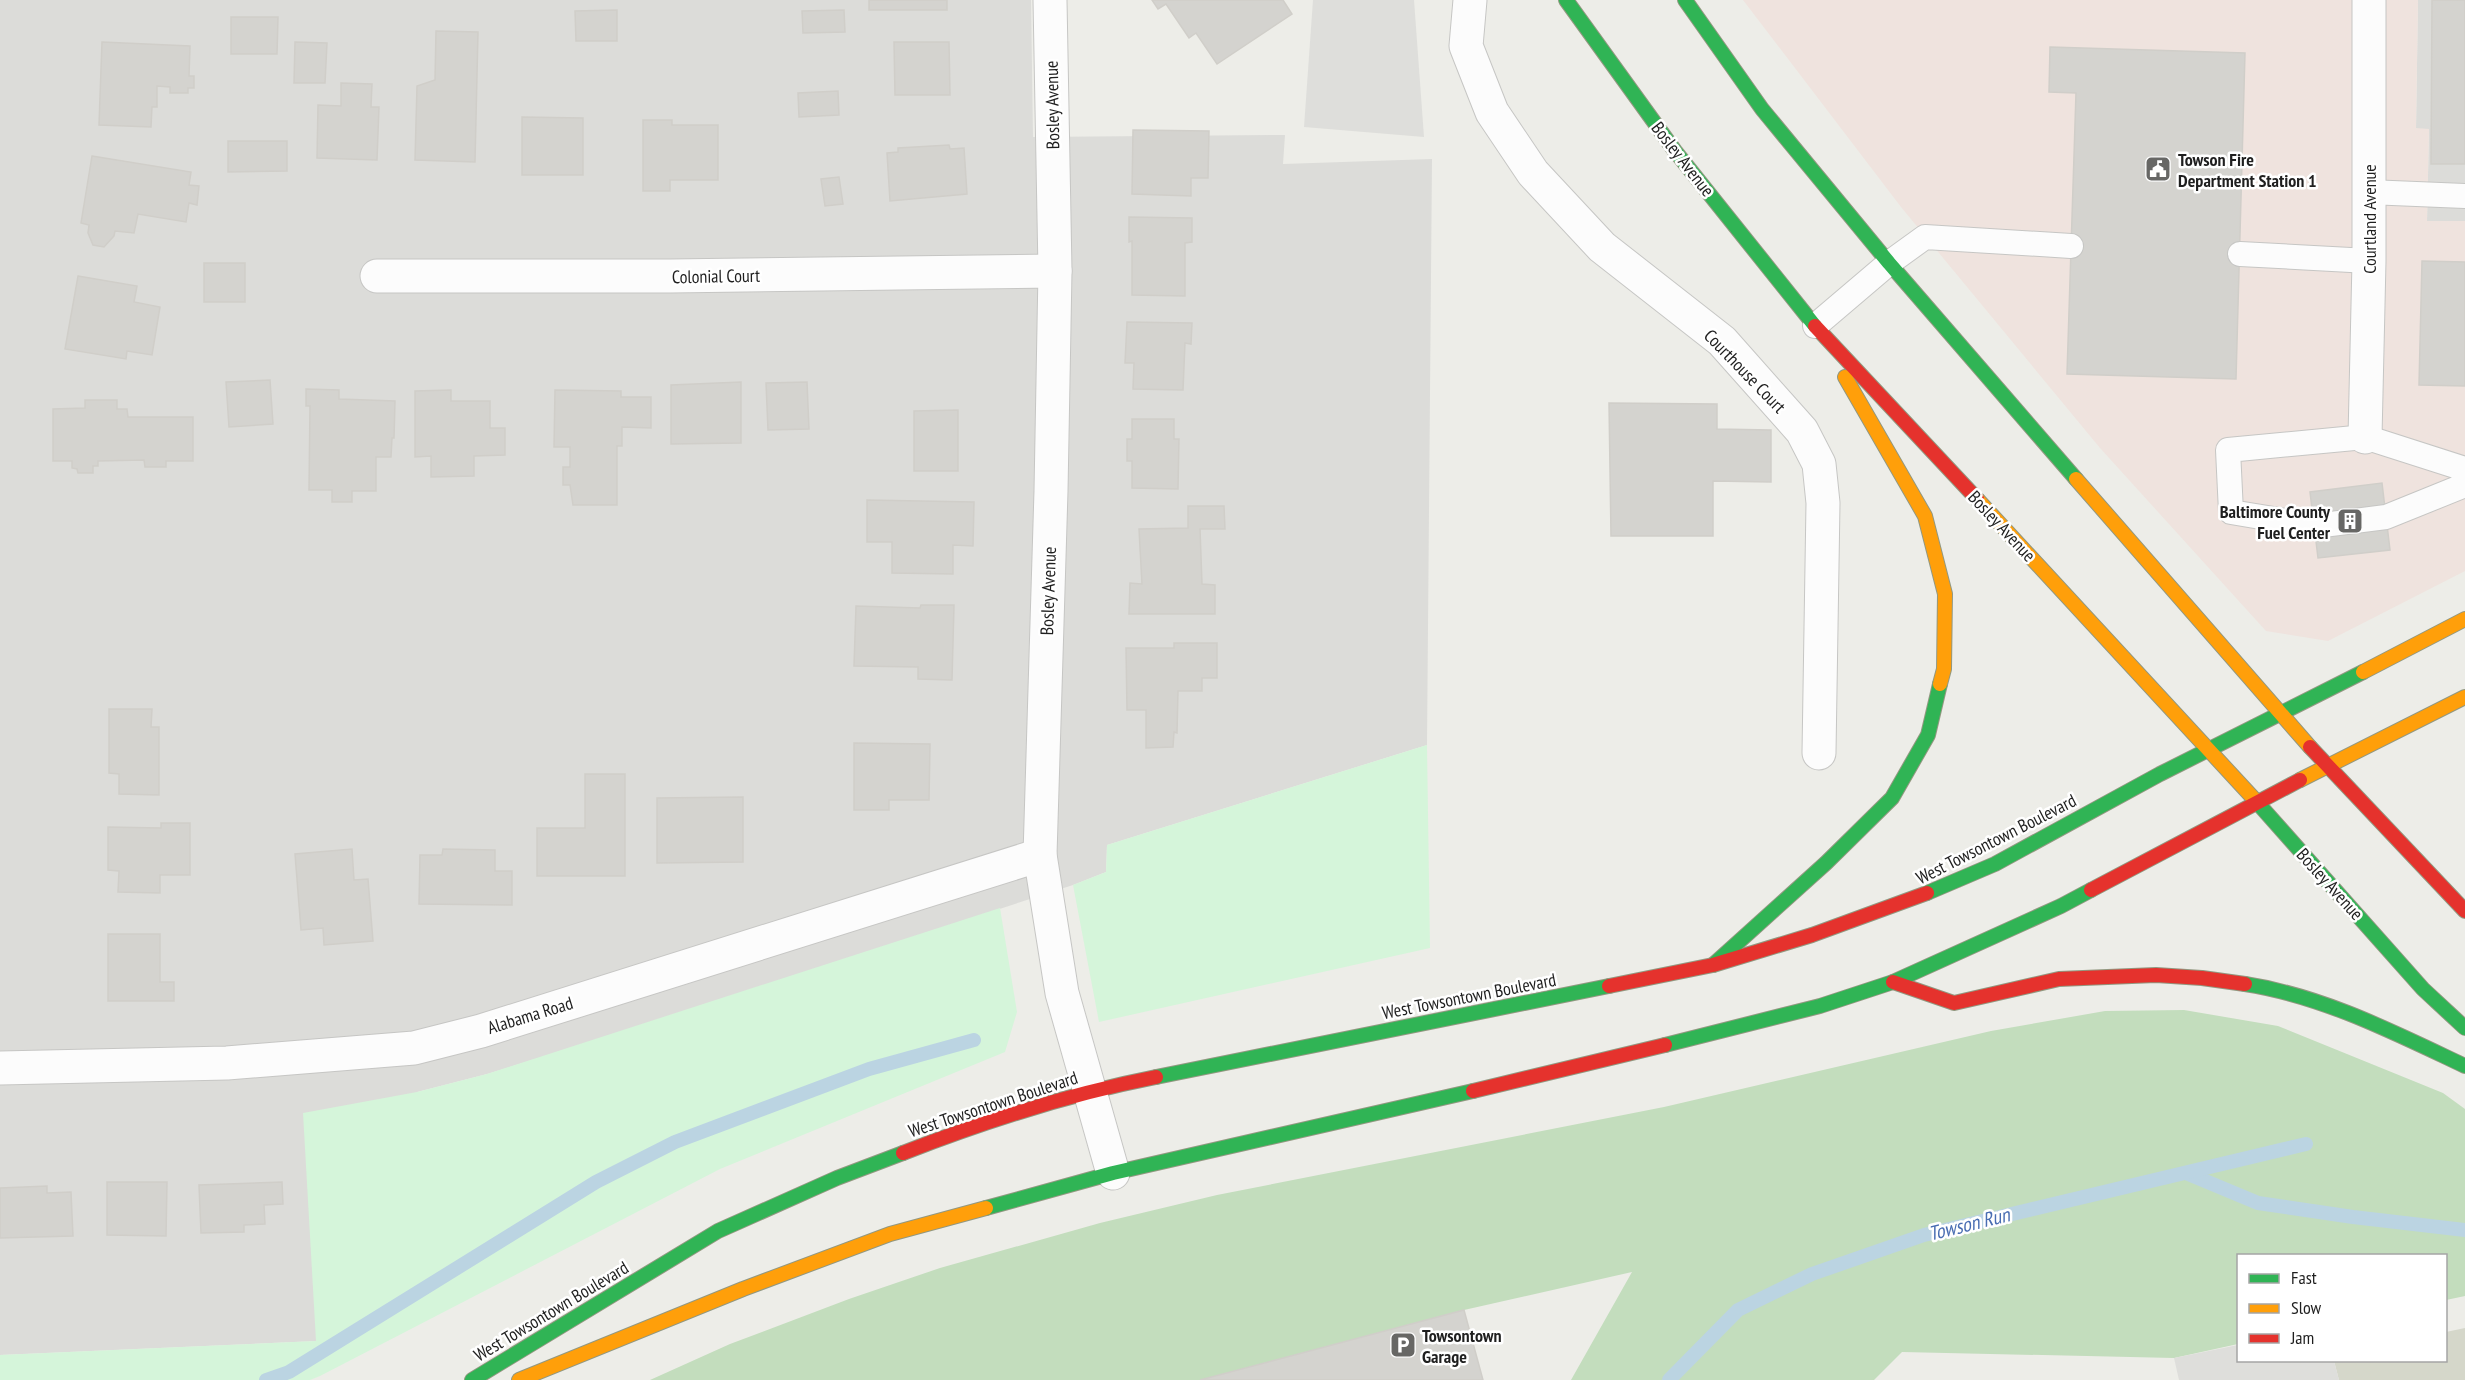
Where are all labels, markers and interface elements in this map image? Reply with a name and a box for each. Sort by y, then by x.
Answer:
street label: Bosley Avenue [1040,60,1064,150]
street label: Bosley Avenue [1647,117,1719,201]
place label: Towson Fire Department Station 1 [2178,148,2317,192]
public building icon: Towson Fire Department Station 1 [2143,154,2173,184]
street label: Courtland Avenue [2358,164,2381,274]
street label: Colonial Court [672,264,760,288]
street label: Courthouse Court [1699,324,1791,418]
street label: Bosley Avenue [1963,486,2041,566]
place label: Baltimore County Fuel Center [2220,500,2331,544]
building icon: Baltimore County Fuel Center [2335,506,2365,536]
street label: Bosley Avenue [1035,546,1061,636]
street label: West Towsontown Boulevard [1912,789,2080,889]
street label: Bosley Avenue [2292,843,2368,925]
street label: West Towsontown Boulevard [1380,968,1558,1024]
street label: Alabama Road [484,991,576,1039]
street label: West Towsontown Boulevard [906,1066,1080,1142]
water label: Towson Run [1926,1201,2013,1247]
legend [2237,1254,2447,1362]
street label: West Towsontown Boulevard [469,1256,633,1366]
text: Fast [2291,1266,2317,1289]
text: Slow [2291,1296,2322,1319]
place label: Towsontown Garage [1422,1324,1502,1368]
text: Jam [2290,1326,2314,1349]
parking icon: Towsontown Garage [1388,1330,1418,1360]

